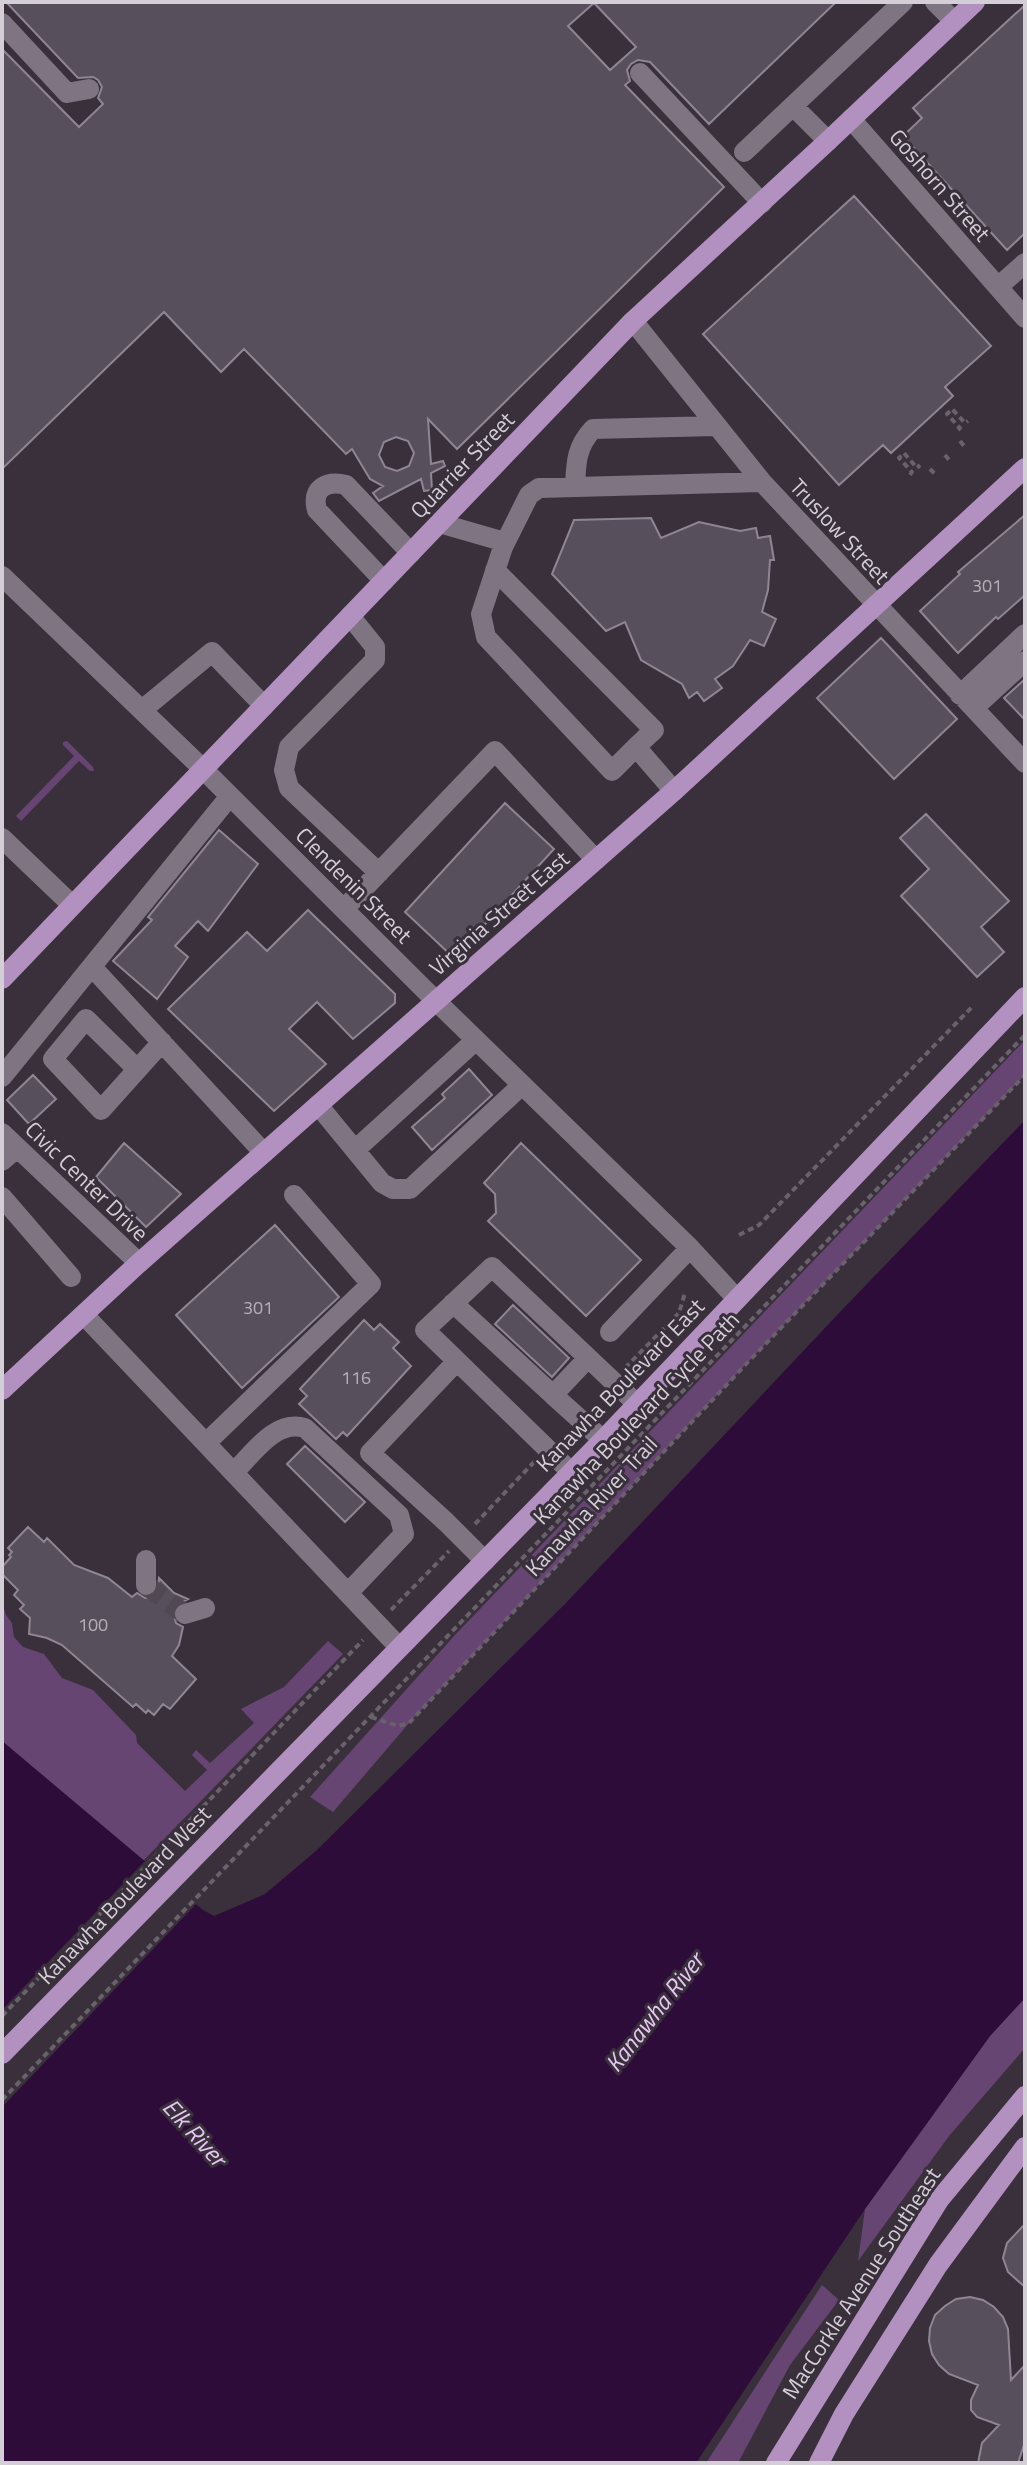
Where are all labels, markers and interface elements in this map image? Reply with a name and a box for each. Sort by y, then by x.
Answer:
street label: Goshorn Street [881,121,999,249]
street label: Quarrier Street [402,404,522,526]
street label: Truslow Street [782,470,898,592]
house number: 301 [972,572,1002,599]
street label: Clendenin Street [288,819,420,951]
street label: Virginia Street East [421,842,577,984]
street label: Civic Center Drive [17,1113,157,1249]
street label: Kanawha Boulevard East [528,1290,712,1480]
house number: 301 [243,1294,273,1321]
street label: Kanawha Boulevard Cycle Path [525,1304,747,1532]
house number: 116 [341,1364,371,1391]
street label: Kanawha River Trail [517,1428,665,1584]
house number: 100 [78,1611,108,1638]
street label: Kanawha Boulevard West [29,1798,219,1992]
water label: Kanawha River [596,1942,714,2079]
water label: Elk River [155,2090,238,2177]
street label: MacCorkle Avenue Southeast [773,2160,949,2406]

